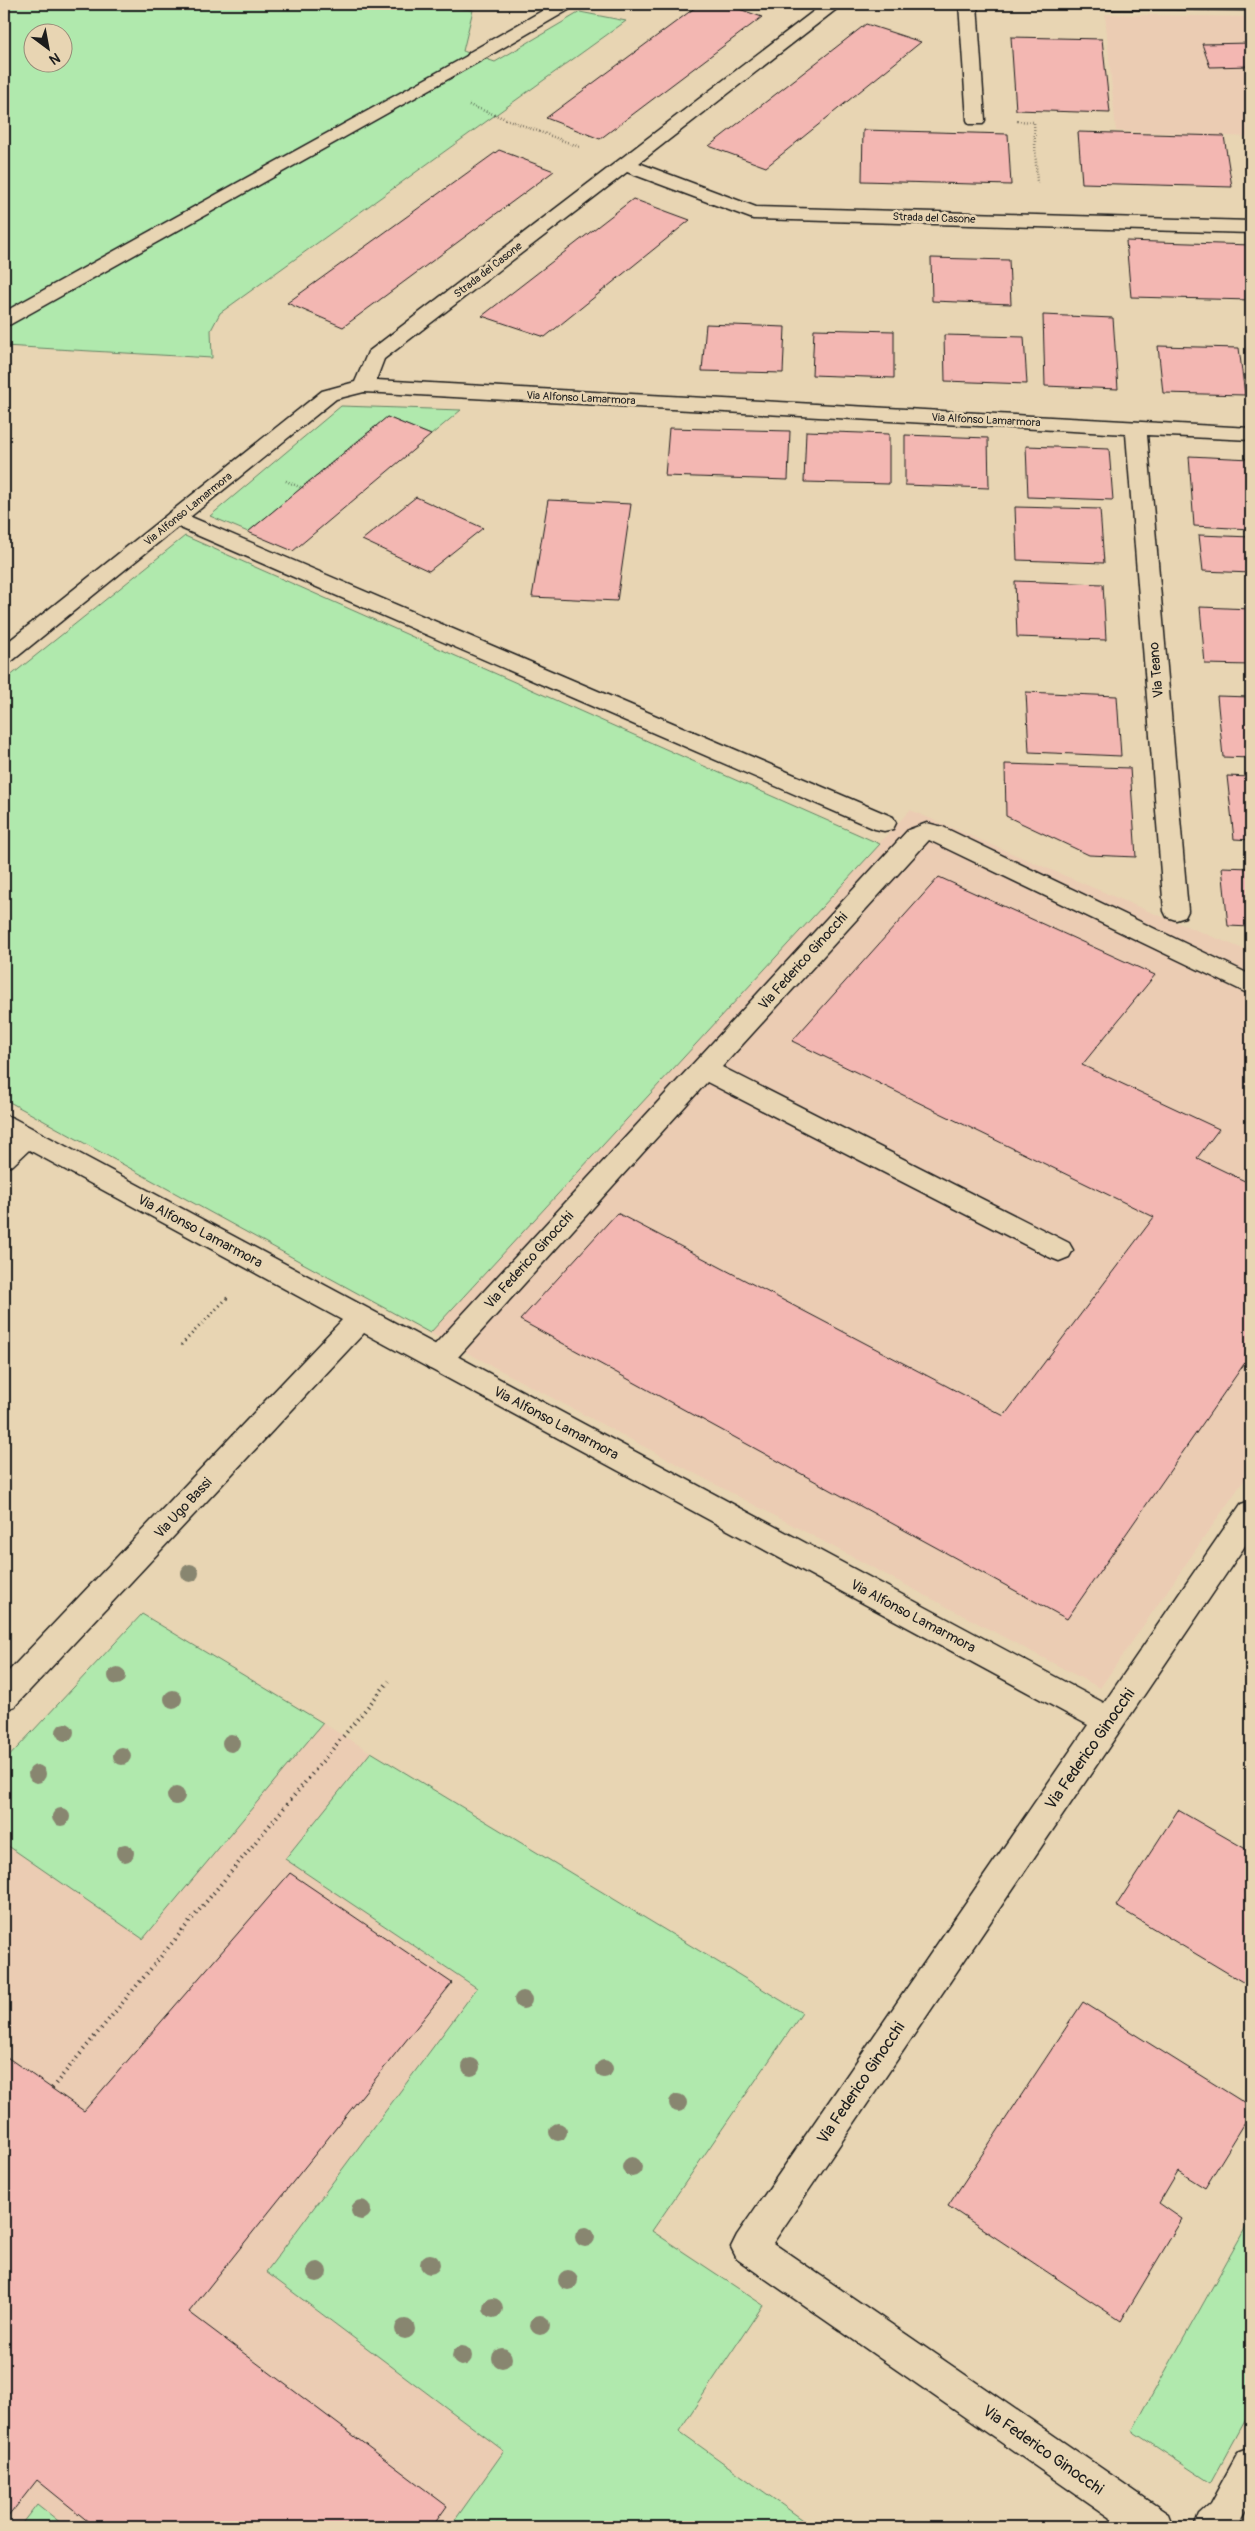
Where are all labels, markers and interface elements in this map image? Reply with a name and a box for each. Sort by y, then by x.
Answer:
north arrow [22,22,72,72]
text: N [46,49,63,68]
street label: Strada del Casone [892,210,976,226]
street label: Strada del Casone [451,239,525,301]
street label: Via Alfonso Lamarmora [526,389,636,407]
street label: Via Alfonso Lamarmora [931,411,1041,429]
street label: Via Alfonso Lamarmora [141,469,235,549]
street label: Via Teano [1145,641,1167,699]
street label: Via Federico Ginocchi [755,908,852,1013]
street label: Via Alfonso Lamarmora [134,1191,266,1271]
street label: Via Federico Ginocchi [481,1207,578,1312]
street label: Via Alfonso Lamarmora [490,1383,622,1463]
street label: Via Ugo Bassi [151,1474,216,1542]
street label: Via Alfonso Lamarmora [847,1576,979,1656]
street label: Via Federico Ginocchi [1041,1685,1139,1813]
street label: Via Federico Ginocchi [813,2018,909,2148]
street label: Via Federico Ginocchi [979,2401,1107,2499]

